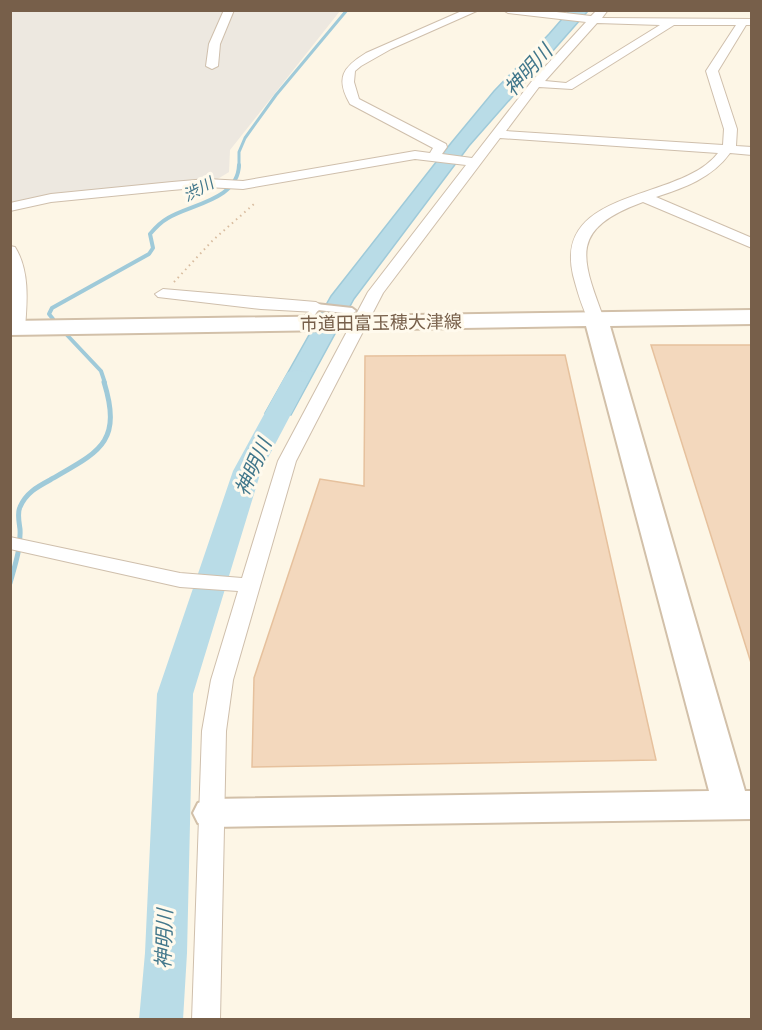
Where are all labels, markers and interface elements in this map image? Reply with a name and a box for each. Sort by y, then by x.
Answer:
water label: 神明川 [499,38,558,100]
water label: 渋川 [180,173,218,204]
street label: 市道田富玉穂大津線 [300,311,462,334]
water label: 神明川 [230,433,276,499]
water label: 神明川 [151,907,176,969]

